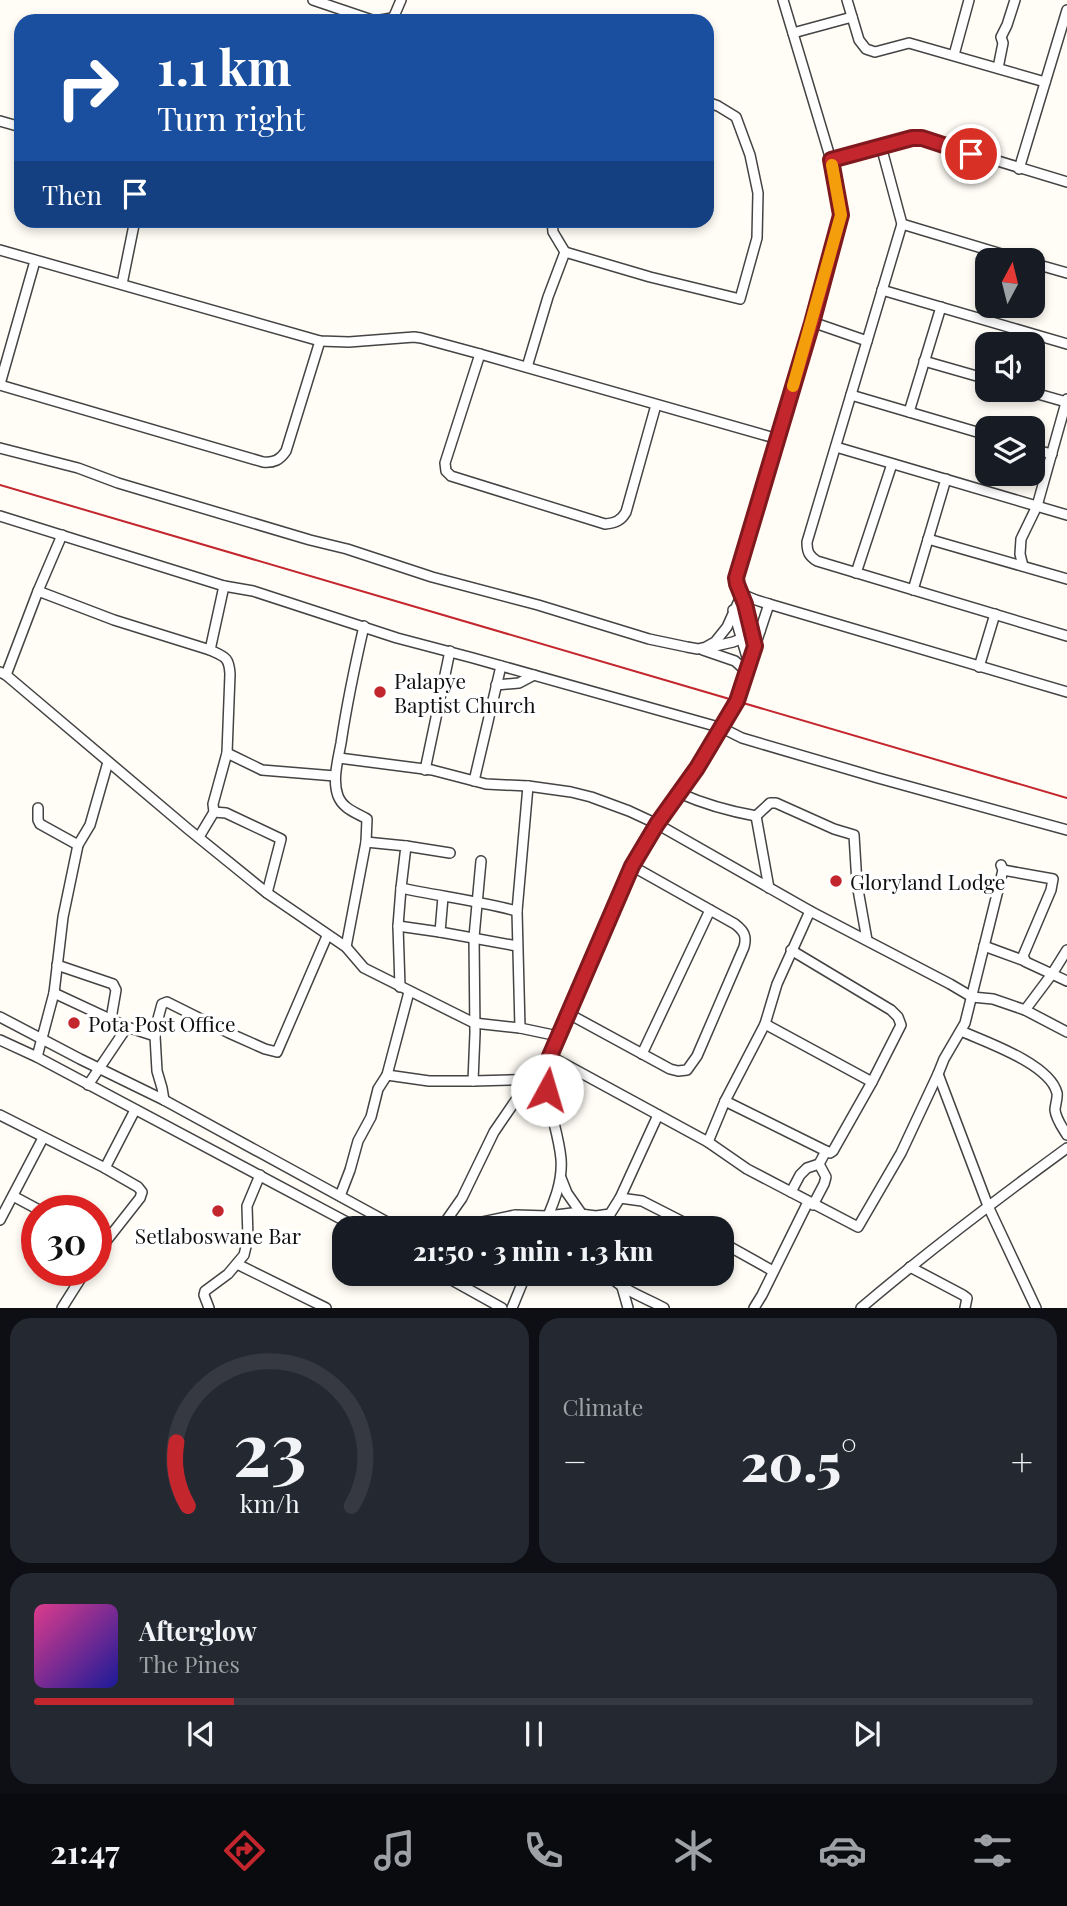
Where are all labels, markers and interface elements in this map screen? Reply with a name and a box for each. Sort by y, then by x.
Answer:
text: 1.1 km [157,33,292,98]
icon: right [42,42,133,133]
text: Turn right [157,96,305,139]
pin [941,124,1001,184]
icon: arrive [952,135,990,173]
icon: arrive [116,175,154,213]
text: Then [42,177,102,212]
north arrow [975,248,1045,318]
map controls [975,248,1045,486]
button: sound [975,332,1045,402]
button: layers [975,416,1045,486]
place label: Palapye Baptist Church [394,666,536,718]
marker: Palapye Baptist Church [372,684,388,700]
place label: Gloryland Lodge [850,867,1005,895]
marker: Gloryland Lodge [828,873,844,889]
place label: Pota Post Office [88,1009,236,1037]
marker: Pota Post Office [66,1015,82,1031]
position arrow [510,1053,584,1127]
speed limit sign: 30 [21,1195,112,1286]
marker: Setlaboswane Bar [210,1203,226,1219]
place label: Setlaboswane Bar [135,1221,302,1249]
text: 21:50 · 3 min · 1.3 km [413,1233,653,1268]
text: Climate [563,1391,643,1422]
text: 23 [232,1398,306,1495]
text: 20.5° [741,1426,857,1495]
text: − [563,1435,587,1486]
text: + [1011,1435,1033,1486]
text: km/h [239,1486,300,1519]
text: Afterglow [139,1613,257,1648]
text: The Pines [139,1648,240,1679]
icon: previous [182,1715,220,1753]
icon: pause [515,1715,553,1753]
icon: next [848,1715,886,1753]
icon: directions [220,1826,269,1875]
icon: music [370,1826,419,1875]
icon: phone [519,1826,568,1875]
icon: climate [669,1826,718,1875]
icon: car [818,1826,867,1875]
icon: filters [968,1826,1017,1875]
text: 21:47 [50,1829,120,1872]

